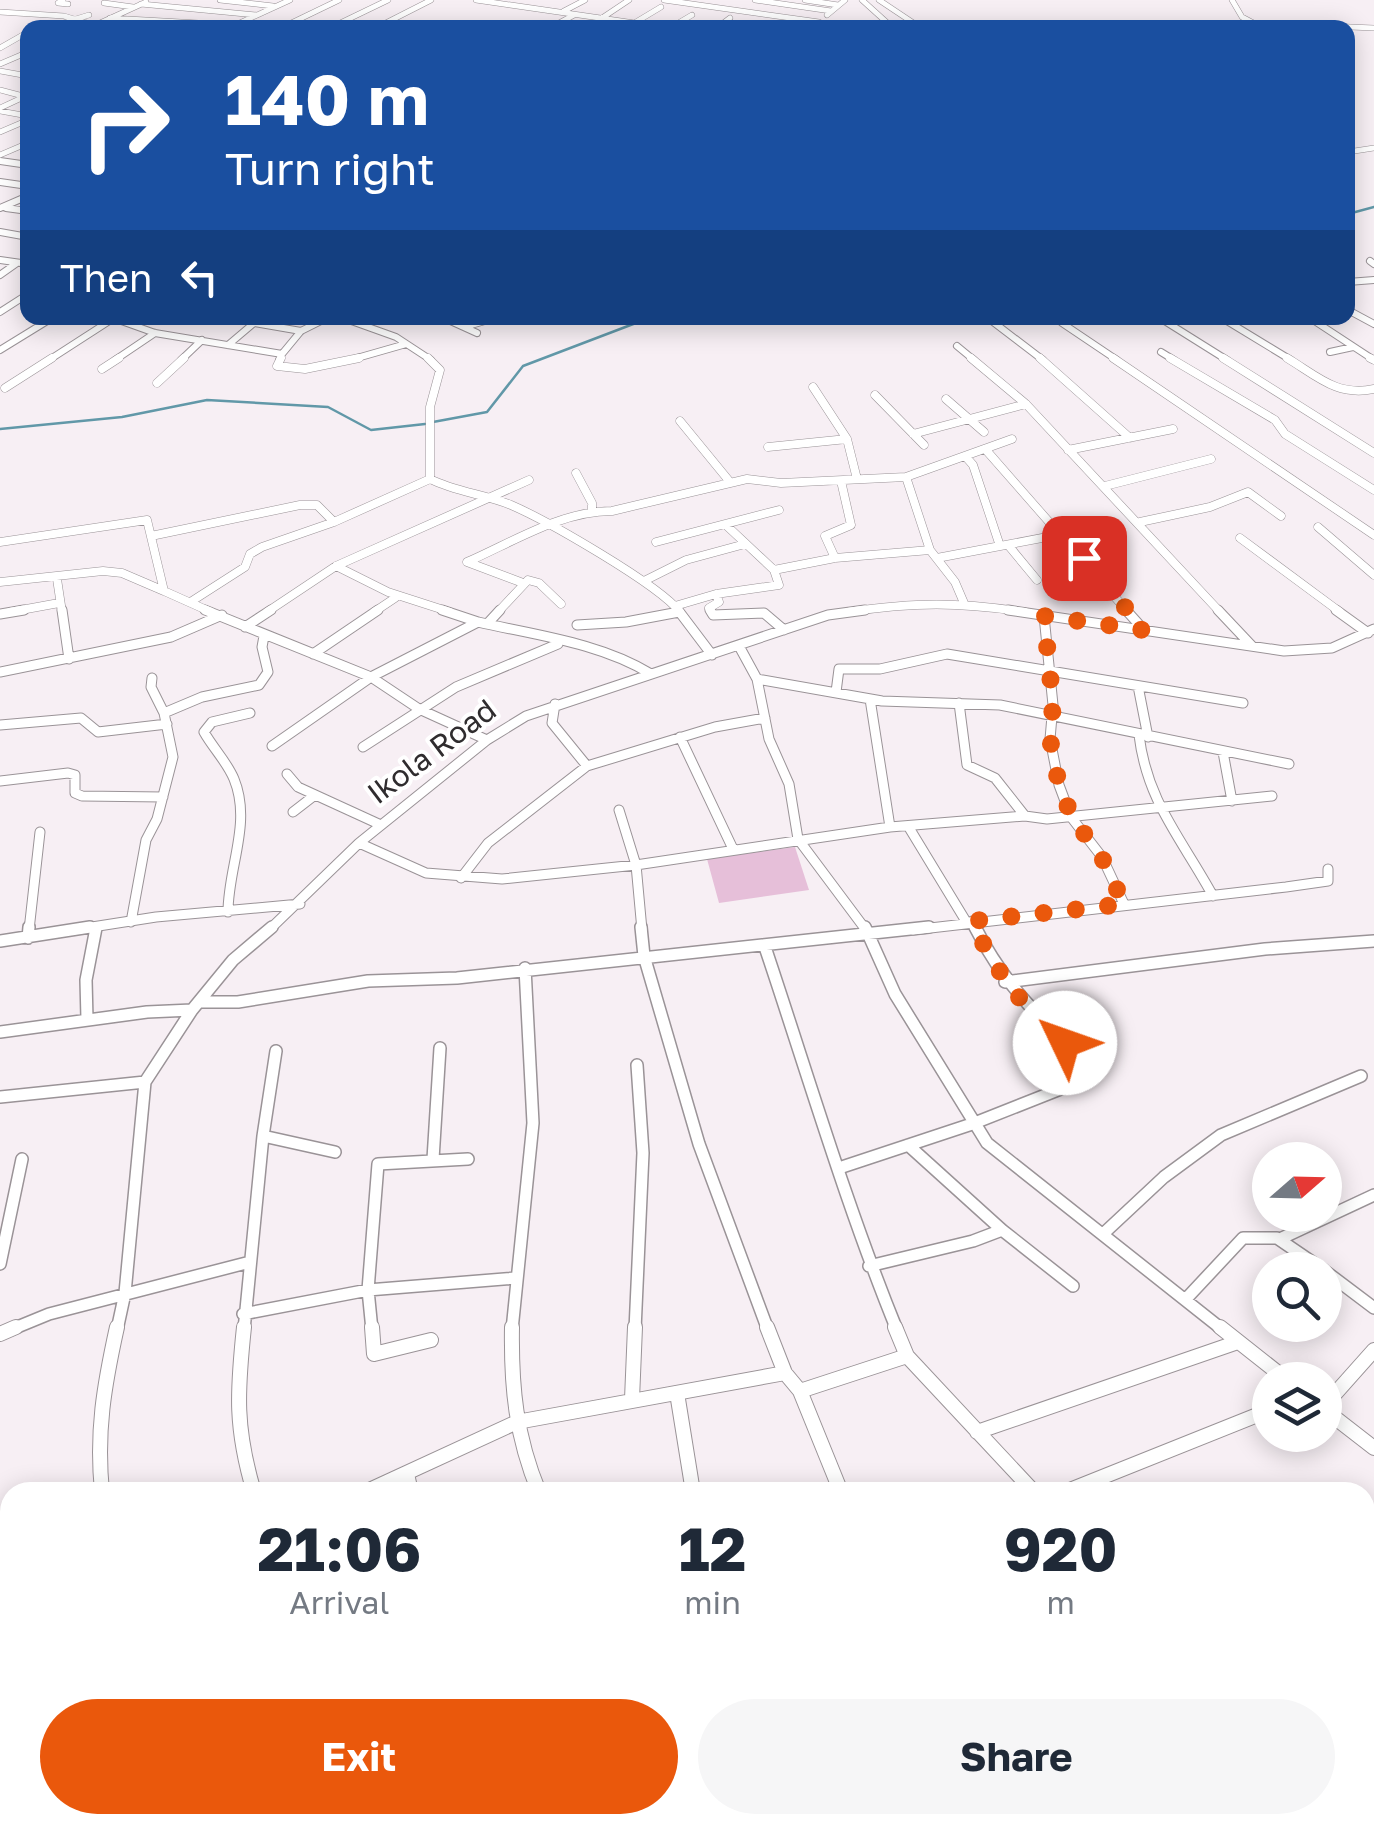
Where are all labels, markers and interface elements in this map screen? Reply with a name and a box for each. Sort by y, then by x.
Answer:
text: 140 m [225,56,429,140]
icon: right [60,60,190,190]
text: Turn right [225,141,435,195]
icon: left [172,250,227,305]
text: Then [60,255,152,300]
pin [1042,516,1127,601]
icon: arrive [1057,531,1112,586]
street label: Ikola Road [360,691,503,811]
position arrow [1013,991,1117,1095]
north arrow [1252,1142,1342,1232]
map controls [1252,1142,1342,1452]
button: search [1252,1252,1342,1342]
button: layers [1252,1362,1342,1452]
text: 21:06 [257,1512,421,1584]
text: 12 [679,1512,746,1584]
text: 920 [1004,1512,1117,1584]
text: Arrival [289,1583,390,1621]
text: min [684,1583,741,1621]
text: m [1046,1583,1075,1621]
button: Exit [40,1699,678,1814]
button: Share [698,1699,1335,1814]

